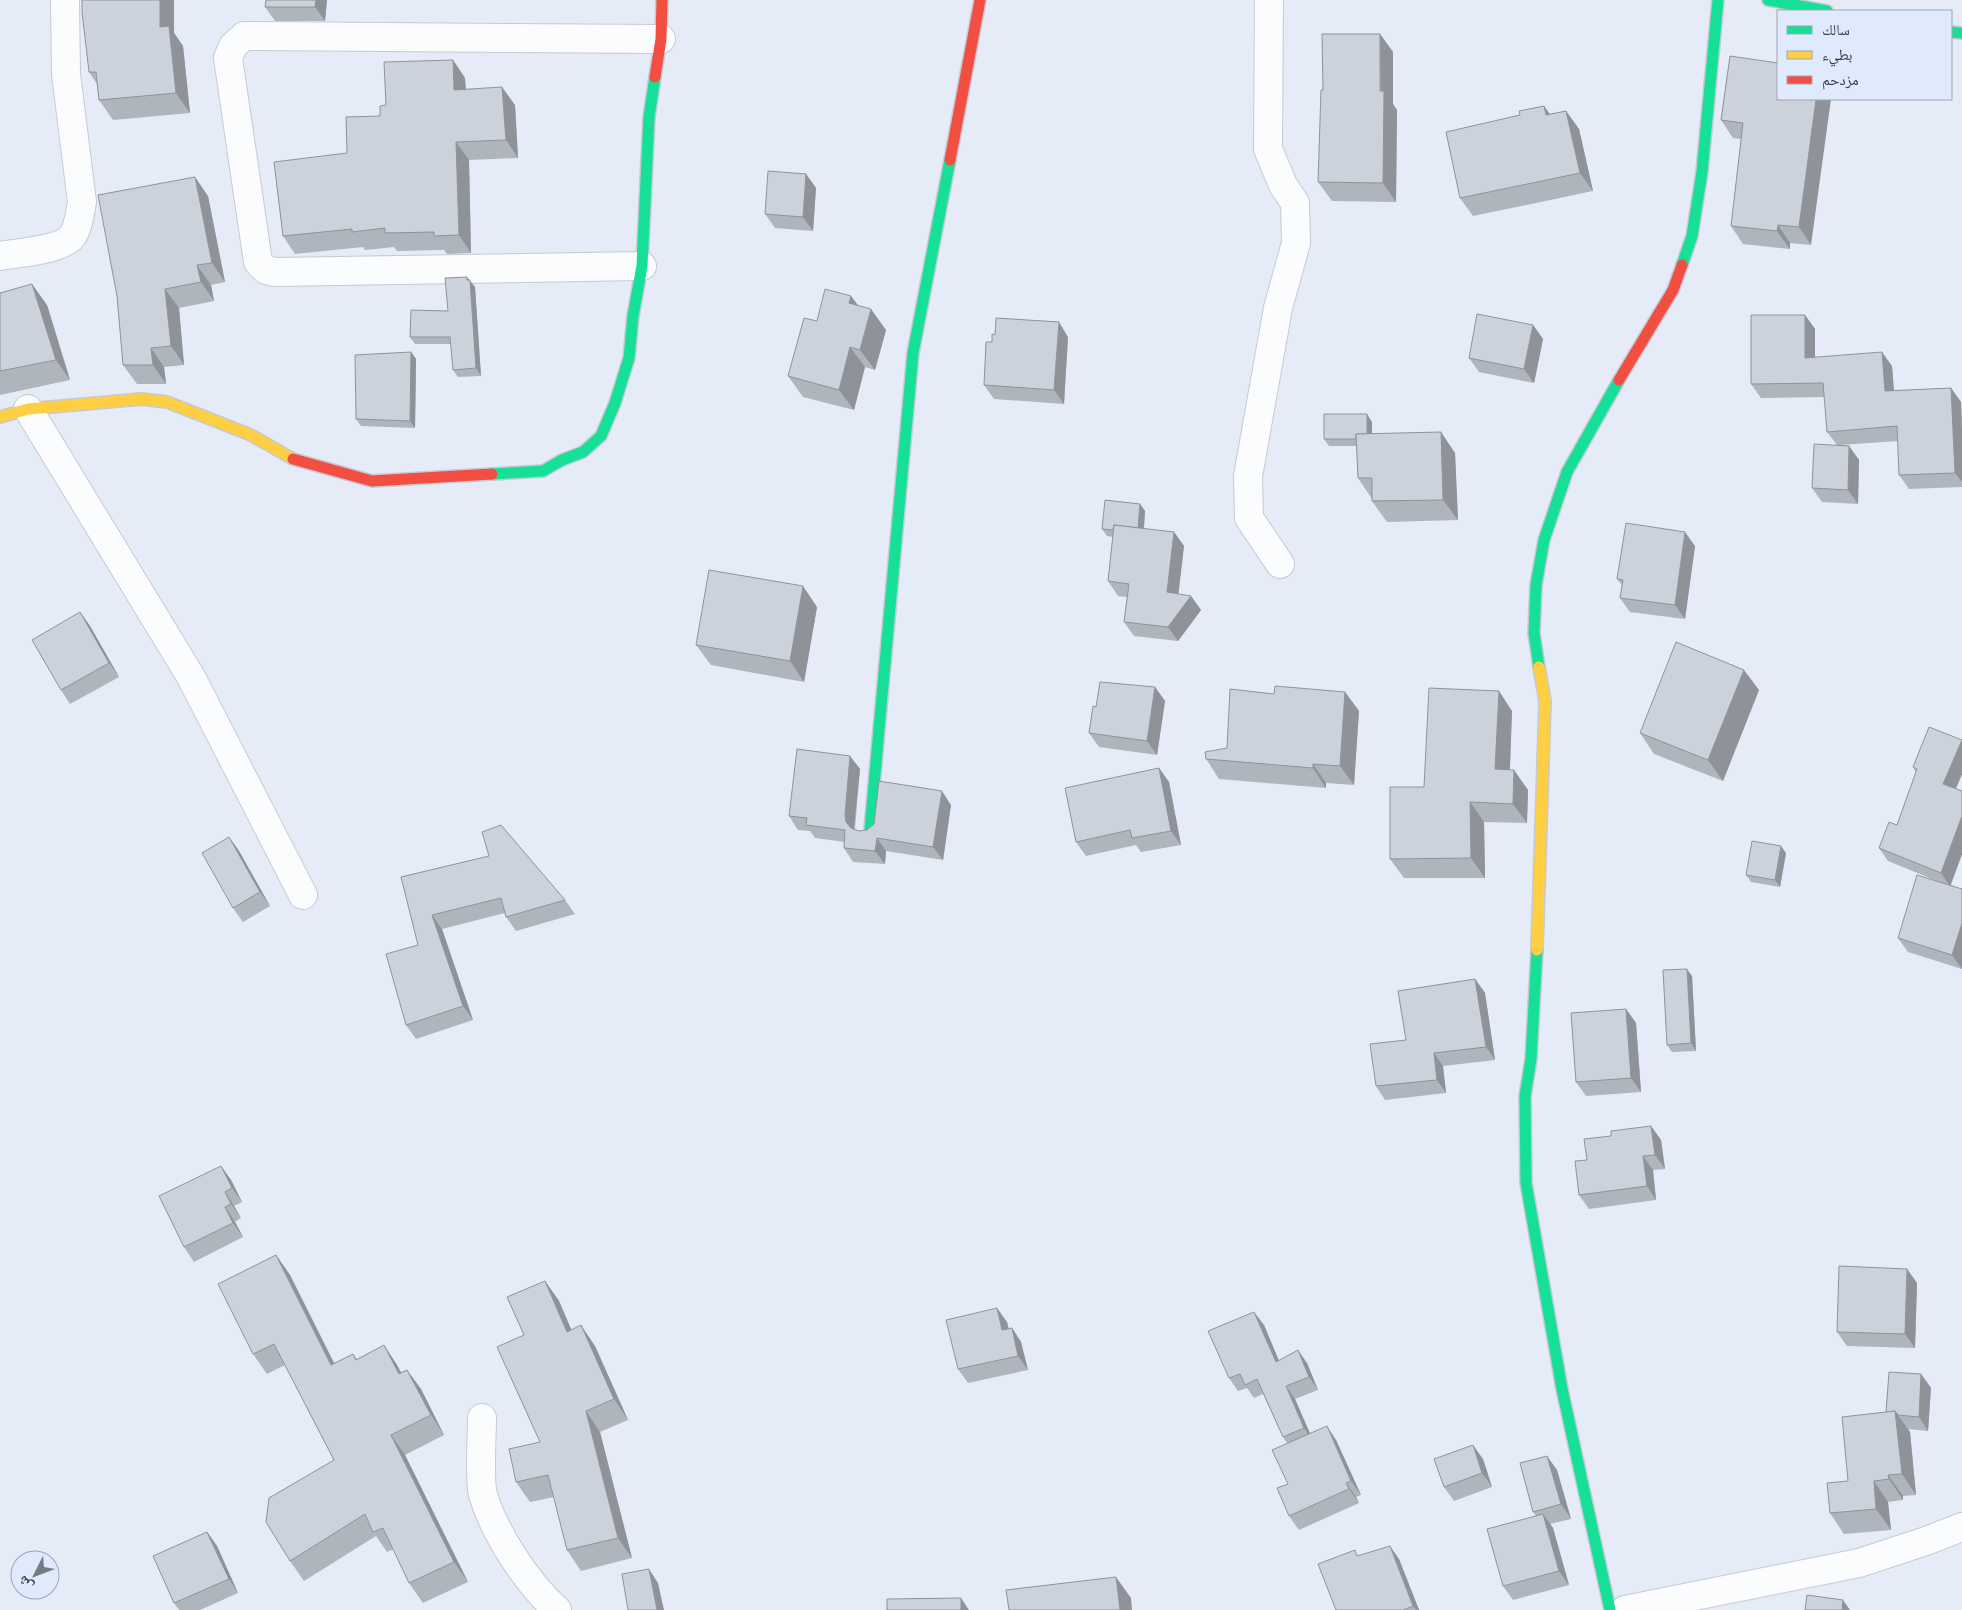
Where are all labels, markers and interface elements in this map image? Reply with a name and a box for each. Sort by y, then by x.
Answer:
legend [1777,10,1952,100]
text: سالك [1822,21,1850,38]
text: بطيء [1822,46,1852,67]
text: مزدحم [1822,71,1859,90]
north arrow [10,1550,60,1600]
text: ش [14,1572,37,1595]

